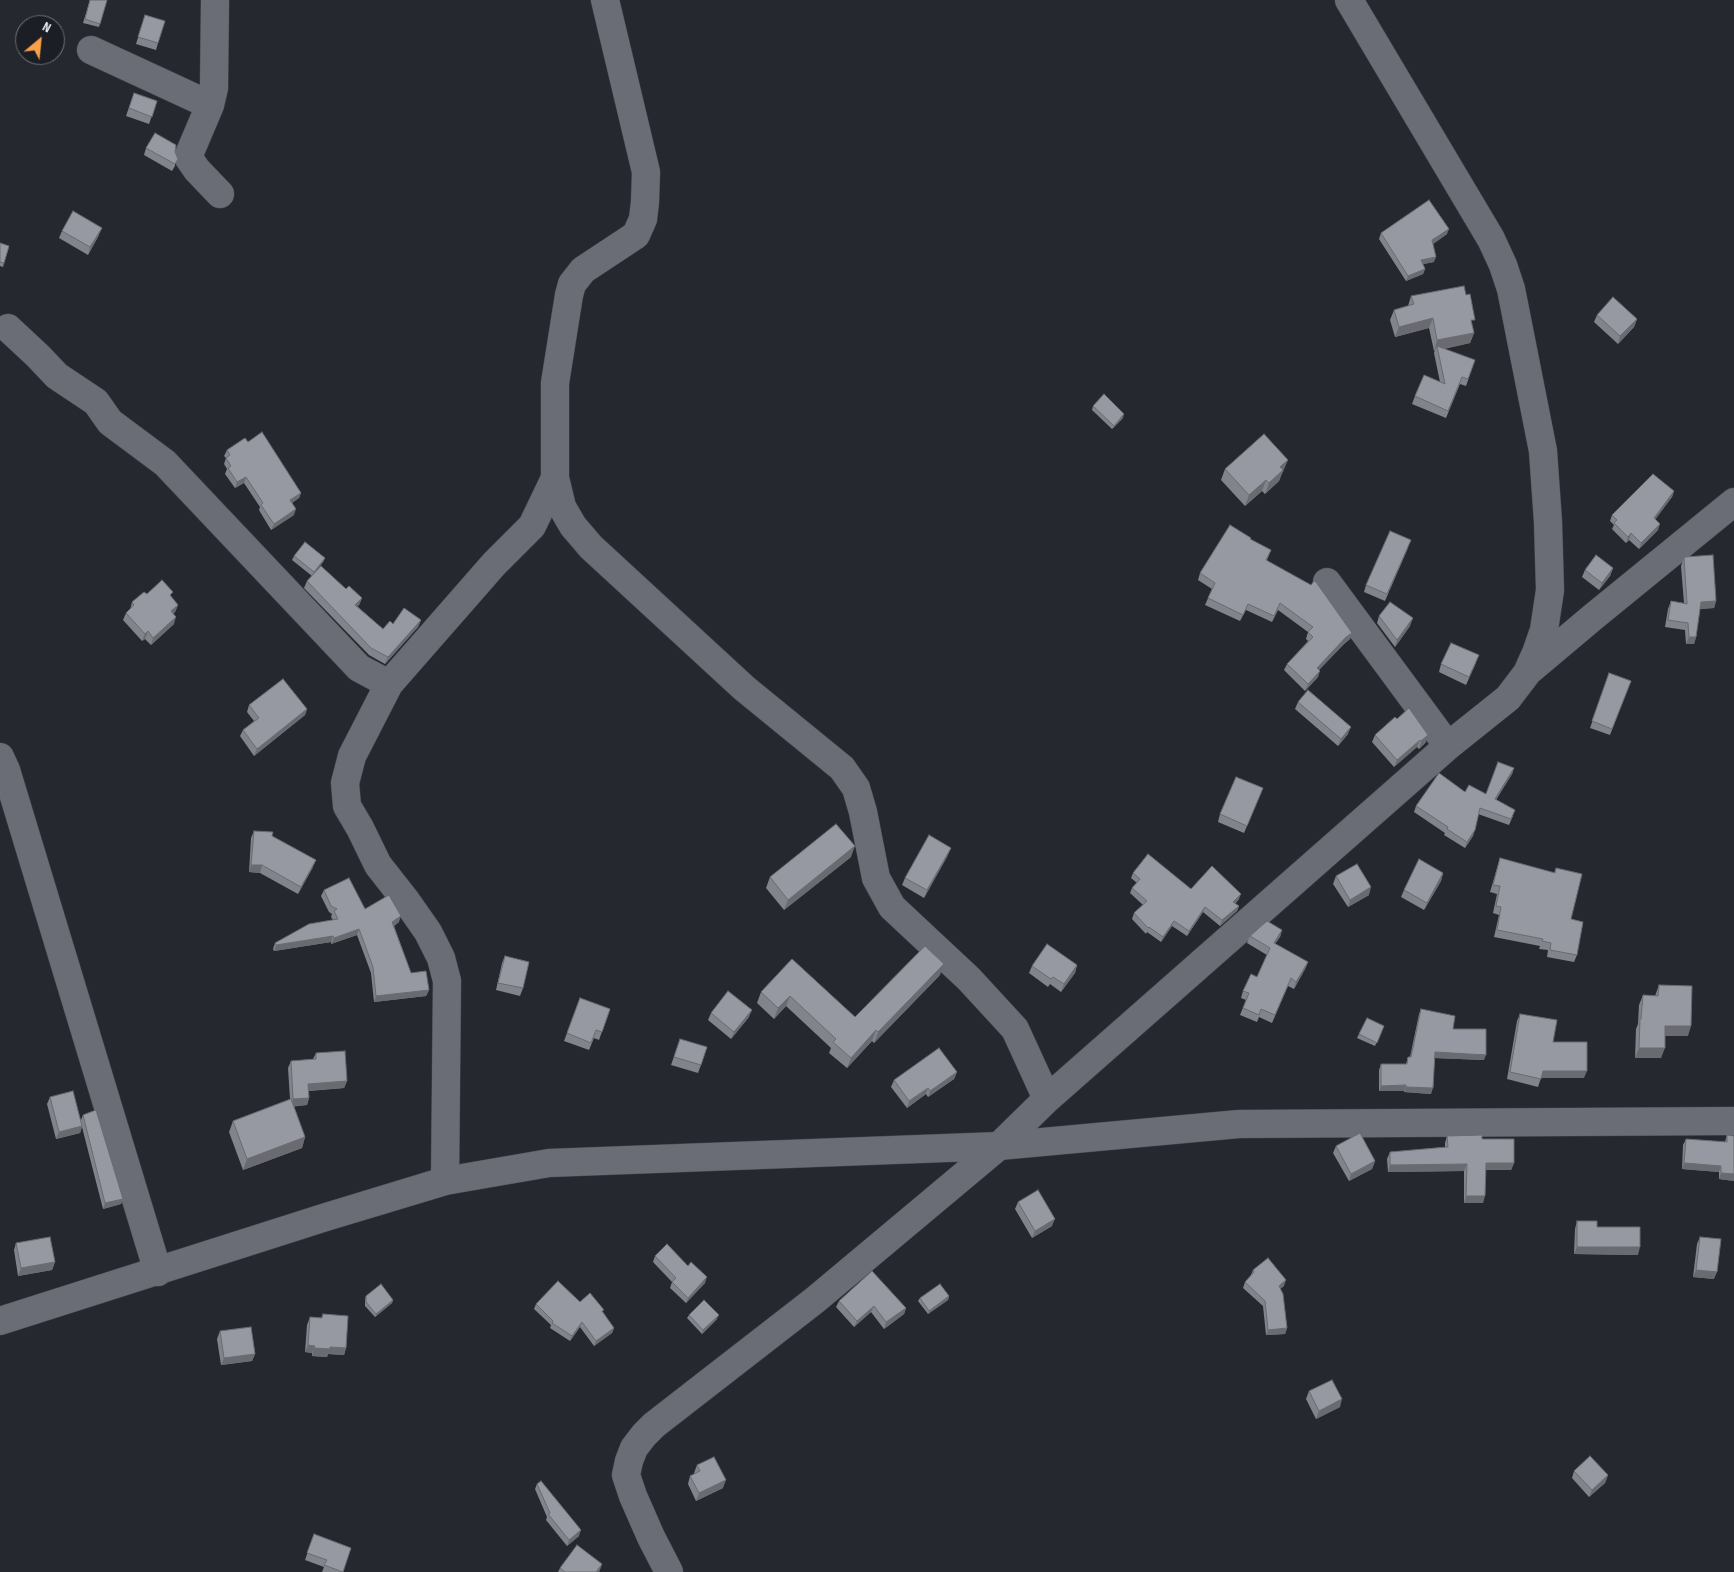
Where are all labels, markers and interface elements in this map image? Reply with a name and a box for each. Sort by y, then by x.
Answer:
north arrow [15,15,65,65]
text: N [40,18,54,36]

